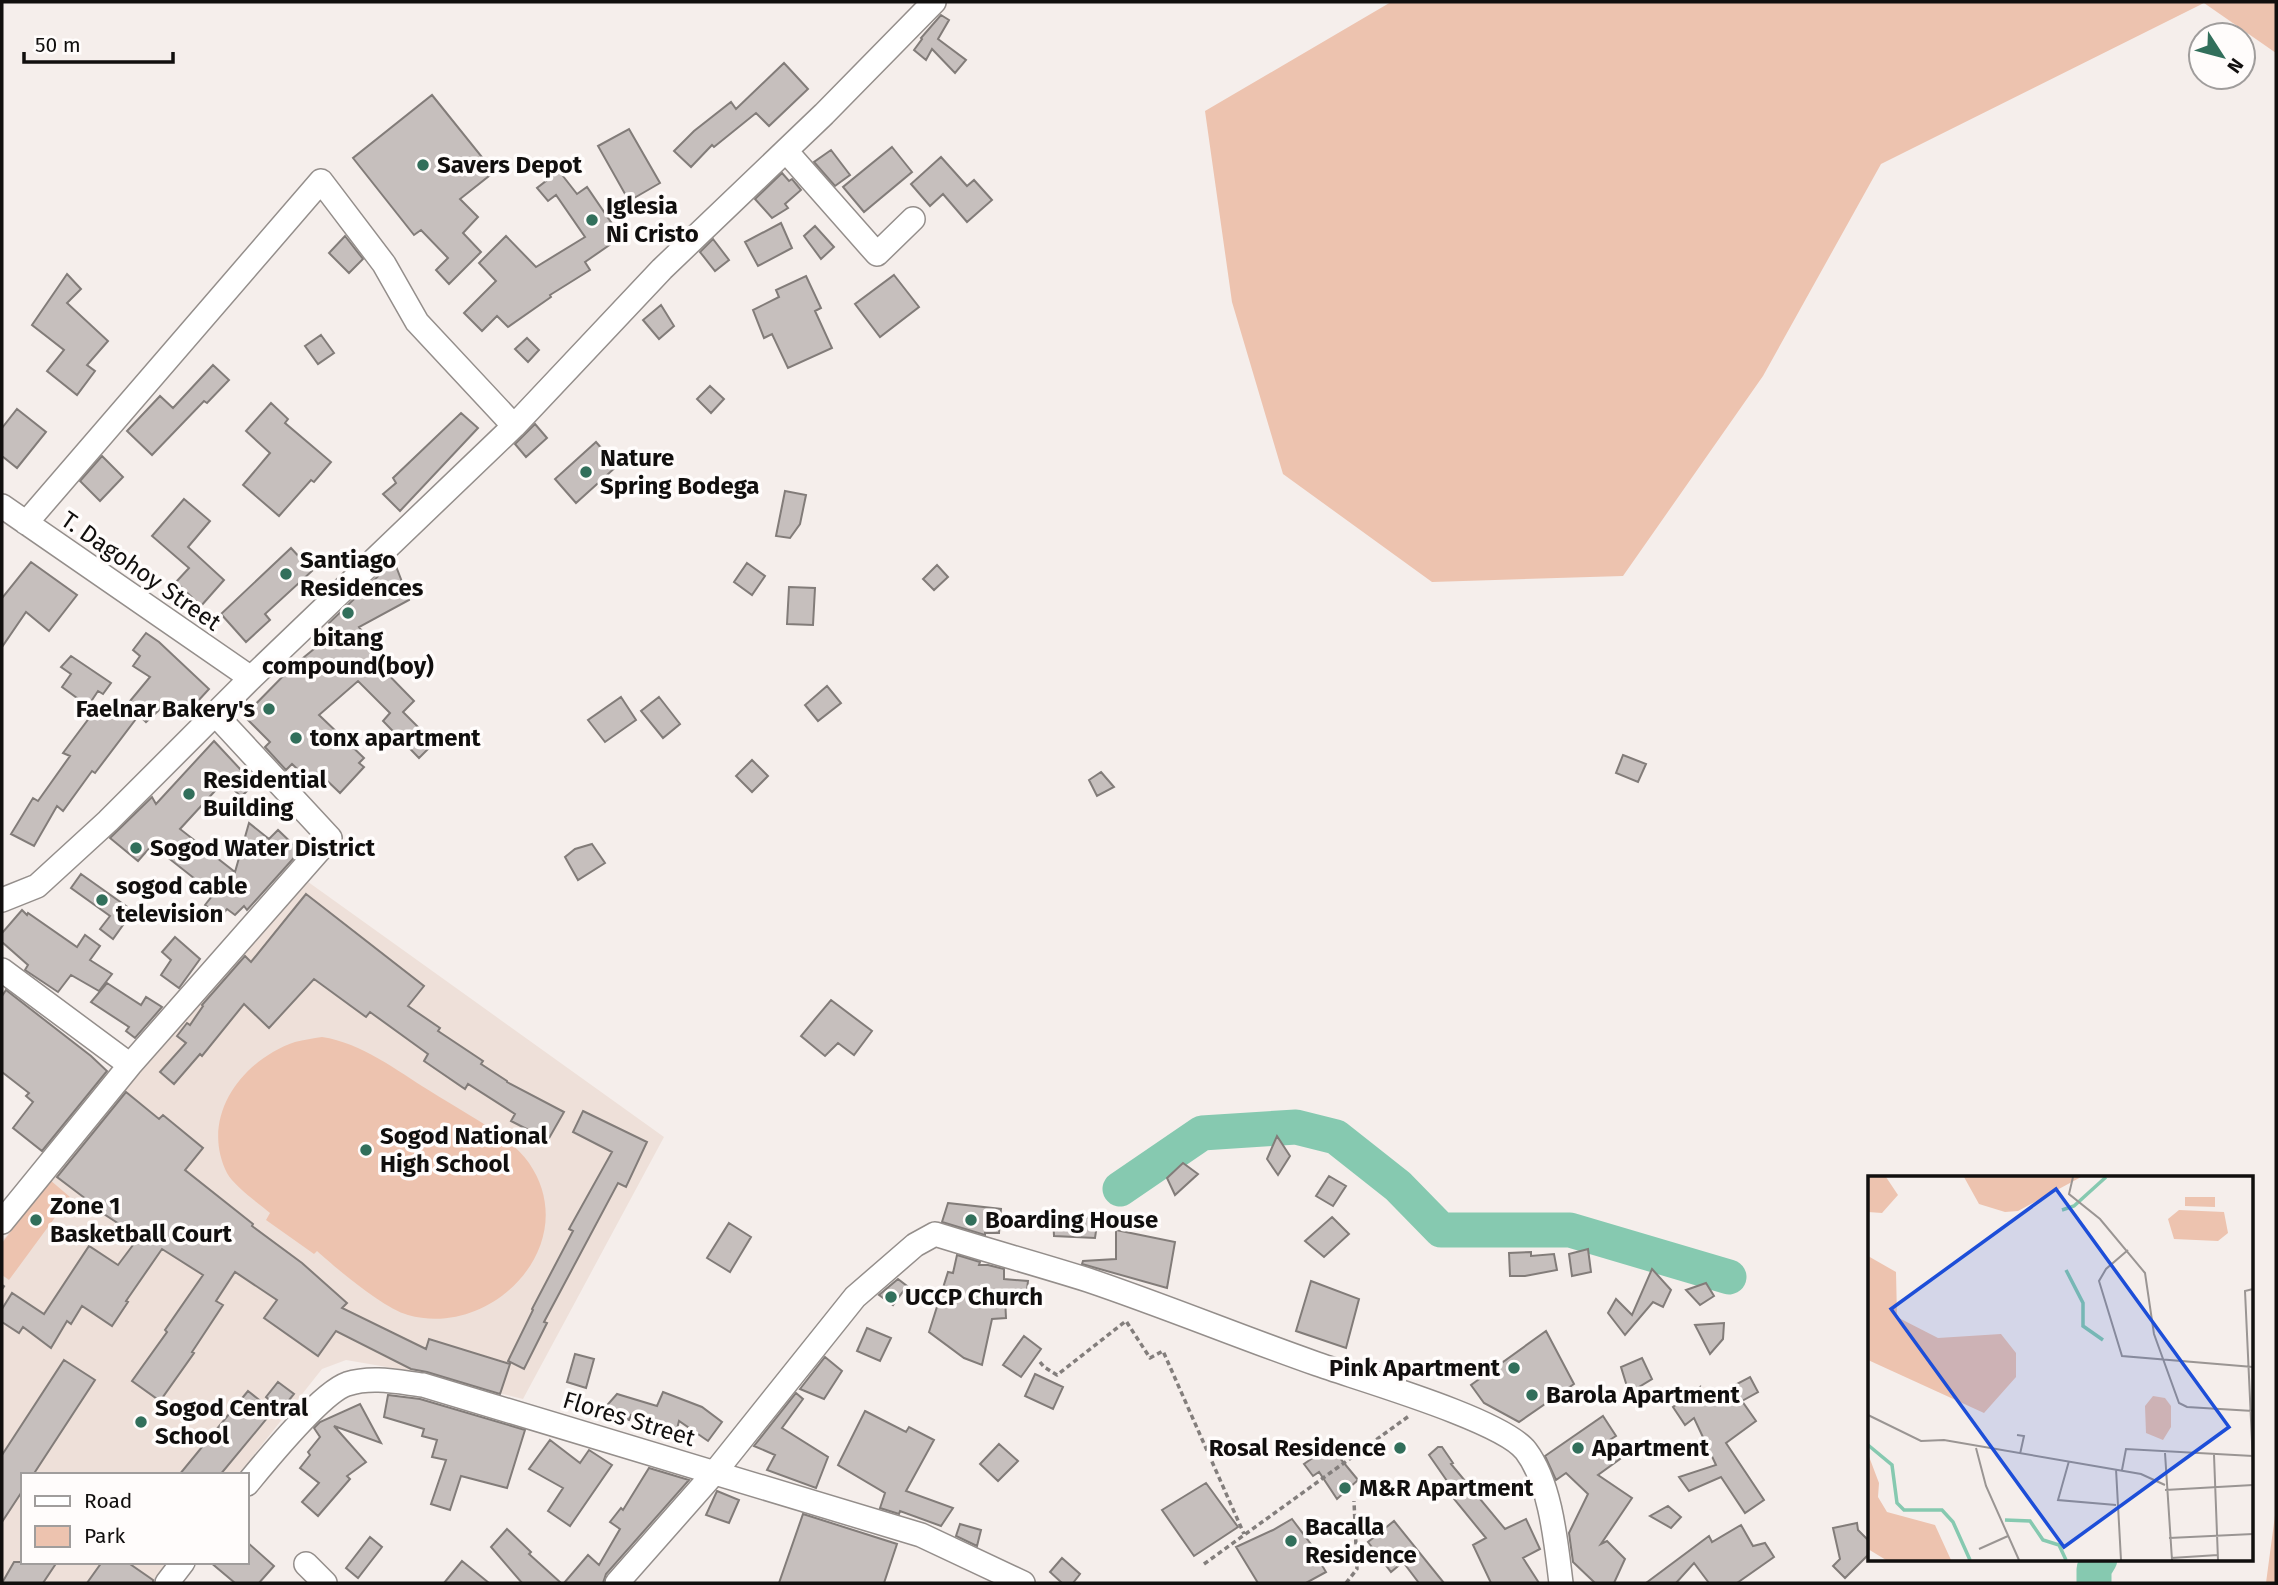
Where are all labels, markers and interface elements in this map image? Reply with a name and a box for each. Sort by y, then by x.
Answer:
scale bar [24,21,173,65]
north arrow [2187,21,2257,91]
text: 50 m [35,32,81,58]
text: N [2222,54,2248,78]
place label: Savers Depot [437,151,583,179]
marker: Savers Depot [415,157,431,173]
place label: Iglesia Ni Cristo [606,192,699,248]
marker: Iglesia Ni Cristo [584,212,600,228]
place label: Nature Spring Bodega [600,444,760,500]
marker: Nature Spring Bodega [578,464,594,480]
street label: T. Dagohoy Street [56,505,227,637]
place label: Santiago Residences [300,546,424,602]
marker: Santiago Residences [278,566,294,582]
marker: bitang compound(boy) [340,605,356,621]
place label: bitang compound(boy) [262,624,434,680]
place label: Faelnar Bakery's [76,695,255,723]
marker: Faelnar Bakery's [261,701,277,717]
place label: tonx apartment [310,724,481,752]
marker: tonx apartment [288,730,304,746]
place label: Residential Building [203,766,327,822]
marker: Residential Building [181,786,197,802]
place label: Sogod Water District [150,834,376,862]
marker: Sogod Water District [128,840,144,856]
place label: sogod cable television [116,872,247,928]
marker: sogod cable television [94,892,110,908]
place label: Sogod National High School [380,1122,548,1178]
marker: Sogod National High School [358,1142,374,1158]
inset map [1868,1176,2254,1560]
place label: Zone 1 Basketball Court [50,1192,232,1248]
place label: Boarding House [985,1206,1158,1234]
marker: Zone 1 Basketball Court [28,1212,44,1228]
marker: Boarding House [963,1212,979,1228]
place label: UCCP Church [905,1283,1043,1311]
marker: UCCP Church [883,1289,899,1305]
place label: Pink Apartment [1329,1354,1501,1382]
marker: Pink Apartment [1506,1360,1522,1376]
place label: Barola Apartment [1546,1381,1740,1409]
street label: Flores Street [560,1386,699,1452]
marker: Barola Apartment [1524,1387,1540,1403]
place label: Sogod Central School [155,1394,309,1450]
marker: Sogod Central School [133,1414,149,1430]
place label: Rosal Residence [1209,1434,1386,1462]
place label: Apartment [1591,1434,1710,1462]
marker: Rosal Residence [1392,1440,1408,1456]
marker: Apartment [1570,1440,1586,1456]
legend [21,1473,248,1564]
place label: M&R Apartment [1359,1474,1534,1502]
marker: M&R Apartment [1337,1480,1353,1496]
text: Road [84,1488,132,1514]
place label: Bacalla Residence [1305,1513,1417,1569]
text: Park [84,1523,126,1549]
marker: Bacalla Residence [1283,1533,1299,1549]

